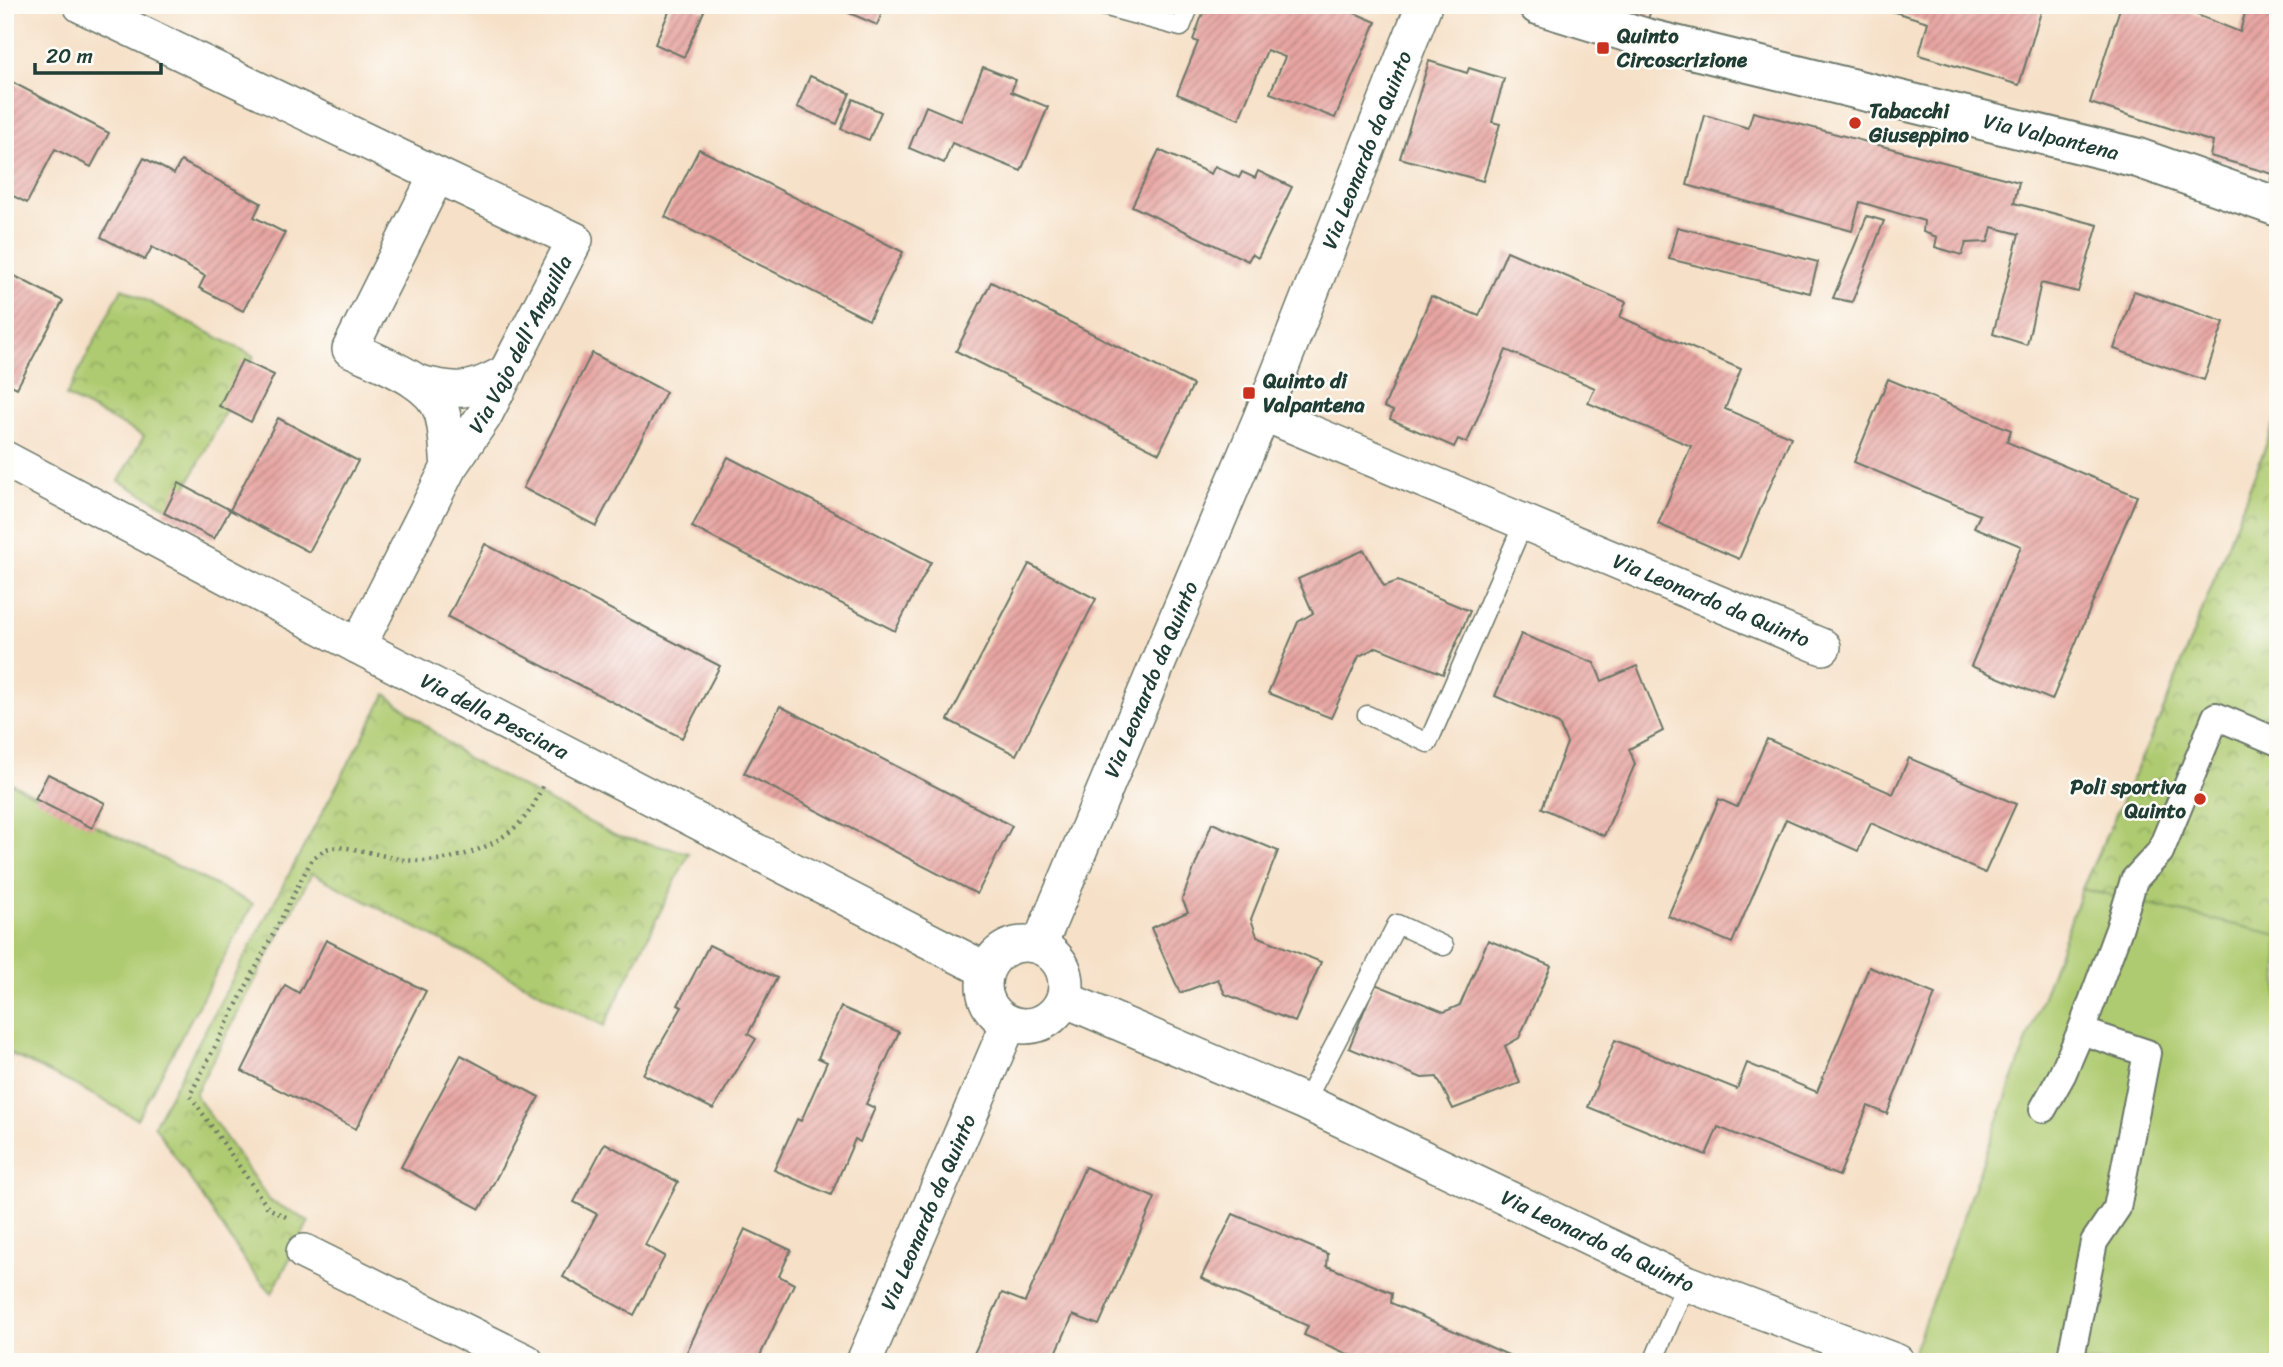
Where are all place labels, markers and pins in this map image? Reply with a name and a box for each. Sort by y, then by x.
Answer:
place label: Quinto Circoscrizione [1616,17,1748,79]
marker: Quinto Circoscrizione [1595,40,1611,56]
place label: Tabacchi Giuseppino [1868,92,1969,154]
marker: Tabacchi Giuseppino [1847,115,1863,131]
place label: Quinto di Valpantena [1263,362,1365,424]
marker: Quinto di Valpantena [1241,385,1257,401]
place label: Poli sportiva Quinto [2070,768,2187,830]
marker: Poli sportiva Quinto [2192,791,2208,807]

